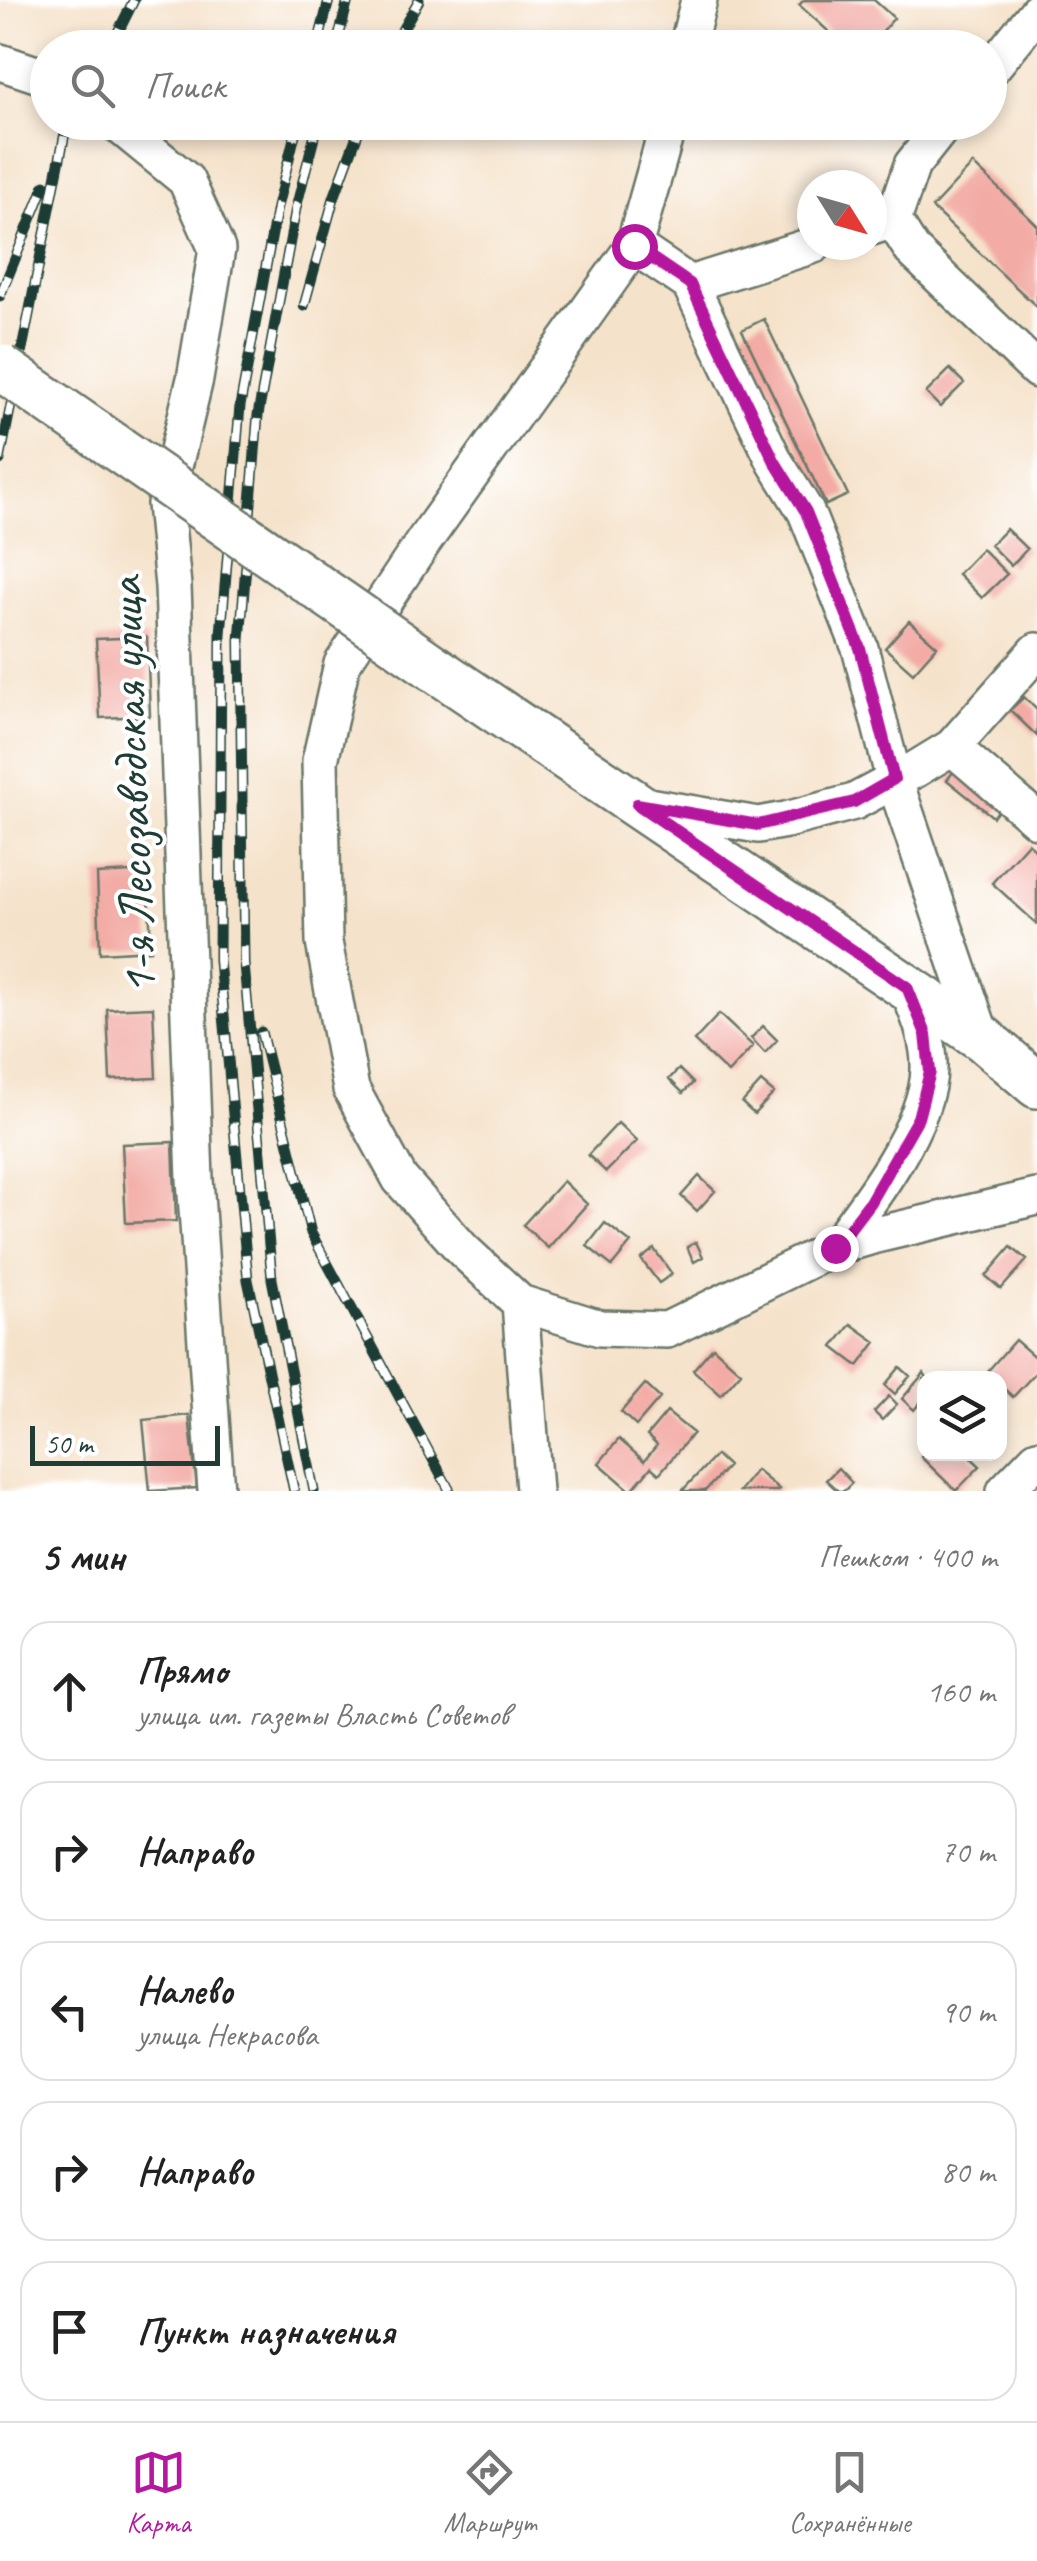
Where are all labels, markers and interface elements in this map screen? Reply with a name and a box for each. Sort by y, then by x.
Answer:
search box [30,30,1007,140]
icon: search [65,58,120,113]
text: Поиск [145,62,225,109]
north arrow [797,170,887,260]
route start [612,224,658,270]
street label: 1-я Лесозаводская улица [93,573,170,996]
route end [813,1226,859,1272]
map controls [917,1371,1007,1461]
button: layers [917,1371,1007,1461]
scale bar [30,1421,220,1466]
text: 50 m [45,1426,93,1461]
text: 5 мин [40,1530,125,1583]
text: Пешком · 400 m [818,1536,997,1577]
text: Прямо [137,1647,227,1694]
icon: ahead [42,1664,97,1719]
text: 160 m [926,1671,995,1712]
text: улица им. газеты Власть Советов [137,1694,509,1735]
icon: right [42,1824,97,1879]
text: Направо [137,1828,253,1875]
text: 70 m [941,1831,995,1872]
text: Налево [137,1967,233,2014]
icon: left [42,1984,97,2039]
text: 90 m [941,1991,995,2032]
text: улица Некрасова [137,2014,318,2055]
icon: right [42,2144,97,2199]
text: Направо [137,2148,253,2195]
text: 80 m [941,2151,995,2192]
icon: arrive [42,2304,97,2359]
text: Пункт назначения [137,2308,394,2355]
tab: Карта [127,2445,191,2540]
tab: Маршрут [444,2445,536,2540]
tab: Сохранённые [789,2445,911,2540]

